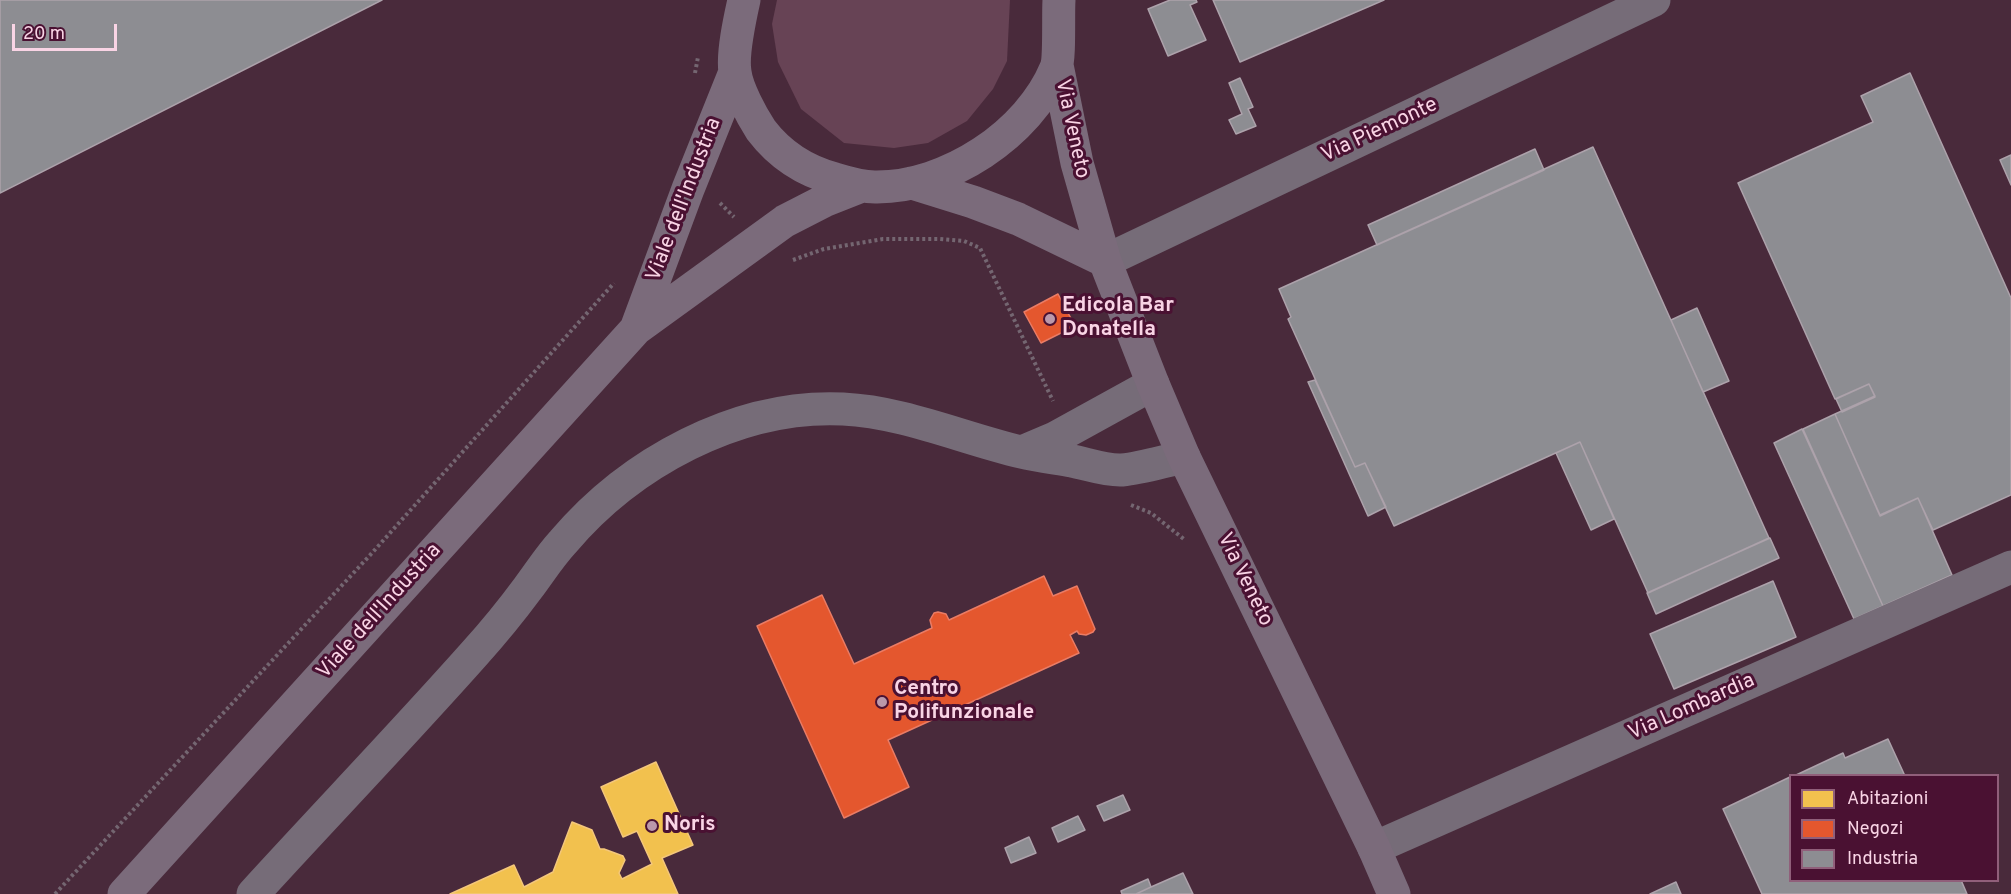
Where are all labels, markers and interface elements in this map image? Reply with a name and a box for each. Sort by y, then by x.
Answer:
scale bar [15,12,120,50]
text: 20 m [23,23,65,46]
street label: Via Veneto [1048,77,1094,181]
street label: Via Piemonte [1318,93,1442,169]
street label: Viale dell'Industria [642,115,728,285]
place label: Edicola Bar Donatella [1062,294,1174,344]
marker: Edicola Bar Donatella [1043,312,1057,326]
street label: Via Veneto [1211,529,1277,631]
street label: Viale dell'Industria [313,539,447,685]
street label: Via Lombardia [1625,669,1759,747]
place label: Centro Polifunzionale [894,677,1034,727]
marker: Centro Polifunzionale [875,695,889,709]
legend [1789,774,1999,882]
text: Abitazioni [1847,788,1928,811]
place label: Noris [664,813,716,839]
text: Negozi [1847,818,1903,841]
marker: Noris [645,819,659,833]
text: Industria [1847,848,1918,871]

